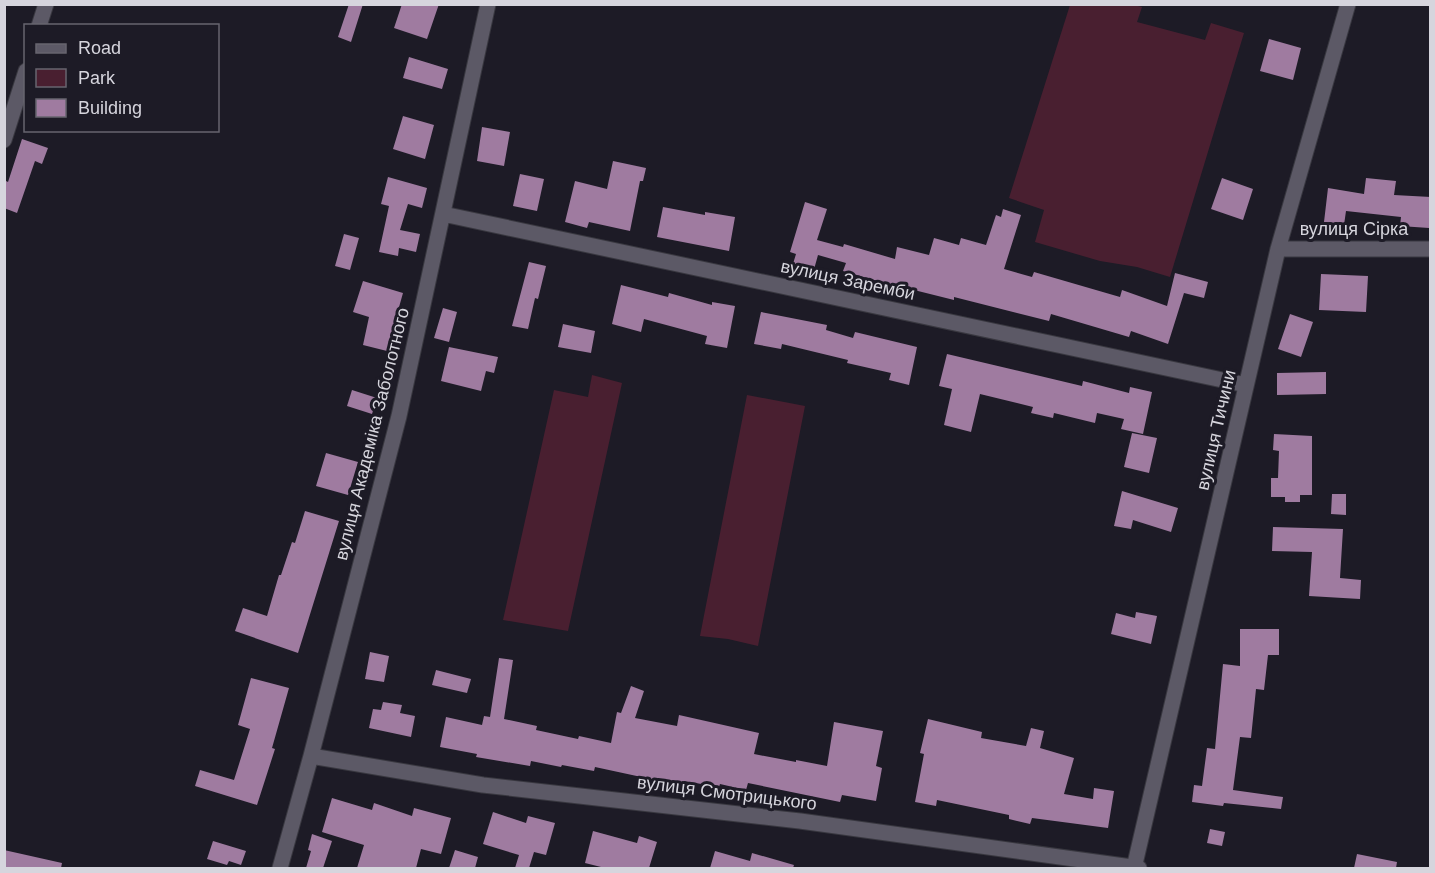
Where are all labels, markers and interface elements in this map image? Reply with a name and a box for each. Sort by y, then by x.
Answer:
legend [24,24,219,132]
text: Road [78,38,121,58]
text: Park [78,68,116,88]
text: Building [78,98,142,118]
street label: вулиця Сірка [1300,219,1409,239]
street label: вулиця Заремби [779,256,917,304]
street label: вулиця Академіка Заболотного [331,306,413,562]
street label: вулиця Тичини [1192,368,1240,492]
street label: вулиця Смотрицького [636,772,818,814]

